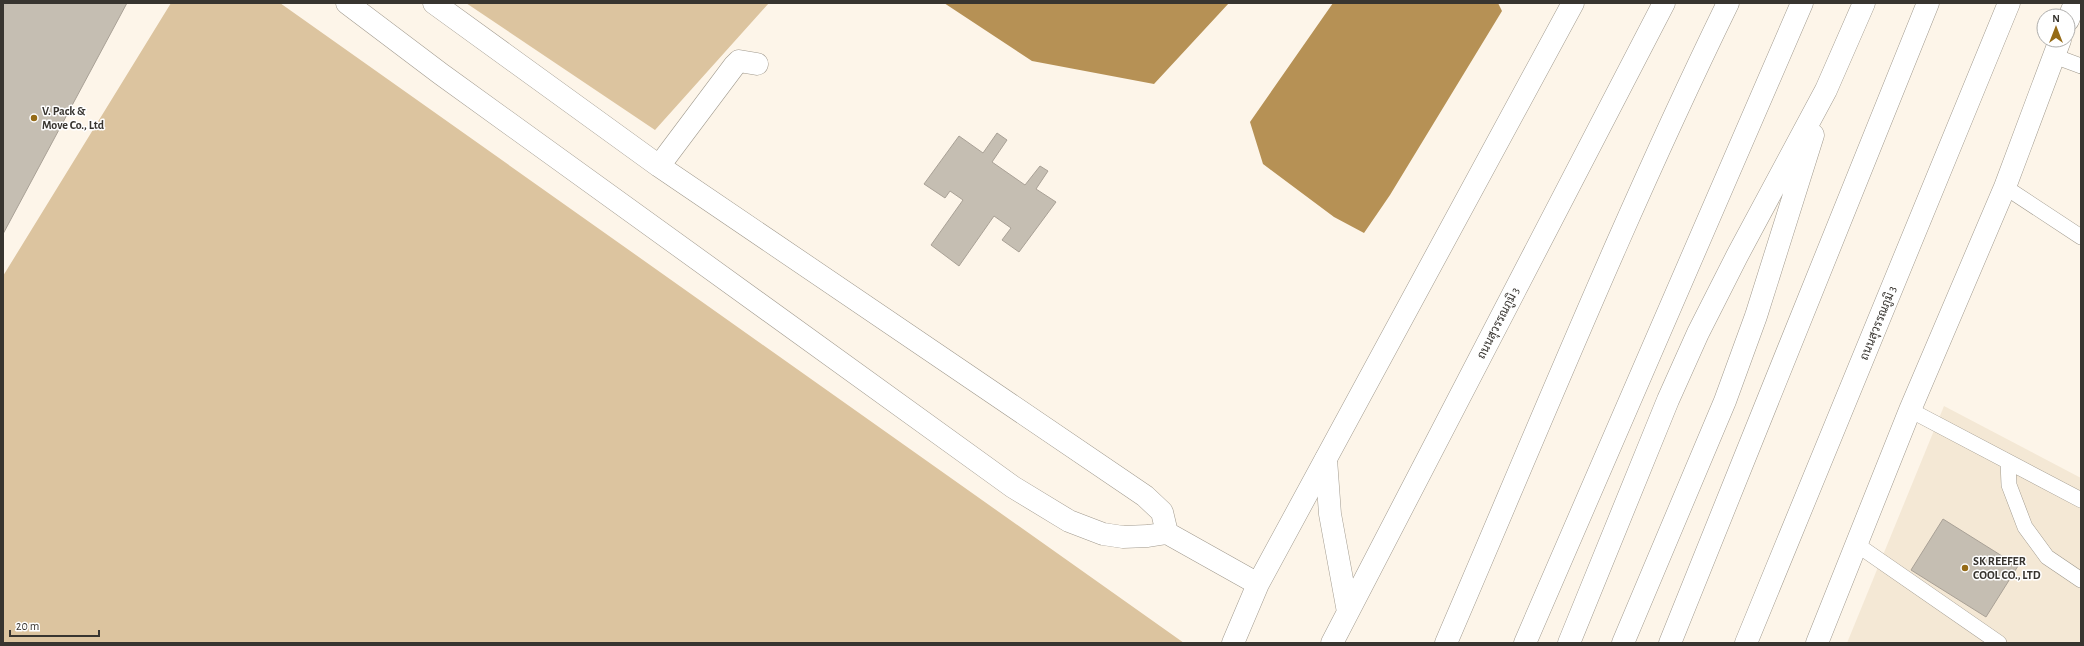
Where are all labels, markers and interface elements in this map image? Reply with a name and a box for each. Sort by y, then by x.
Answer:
north arrow [2036,8,2076,48]
text: N [2052,13,2060,24]
place label: V. Pack & Move Co., Ltd [42,105,105,131]
marker: V. Pack & Move Co., Ltd [29,113,39,123]
street label: ถนนสุวรรณภูมิ 3 [1858,284,1901,363]
street label: ถนนสุวรรณภูมิ 3 [1475,285,1524,362]
place label: SK REEFER COOL CO., LTD [1973,555,2041,581]
marker: SK REEFER COOL CO., LTD [1960,563,1970,573]
scale bar [10,612,99,638]
text: 20 m [16,620,39,632]

